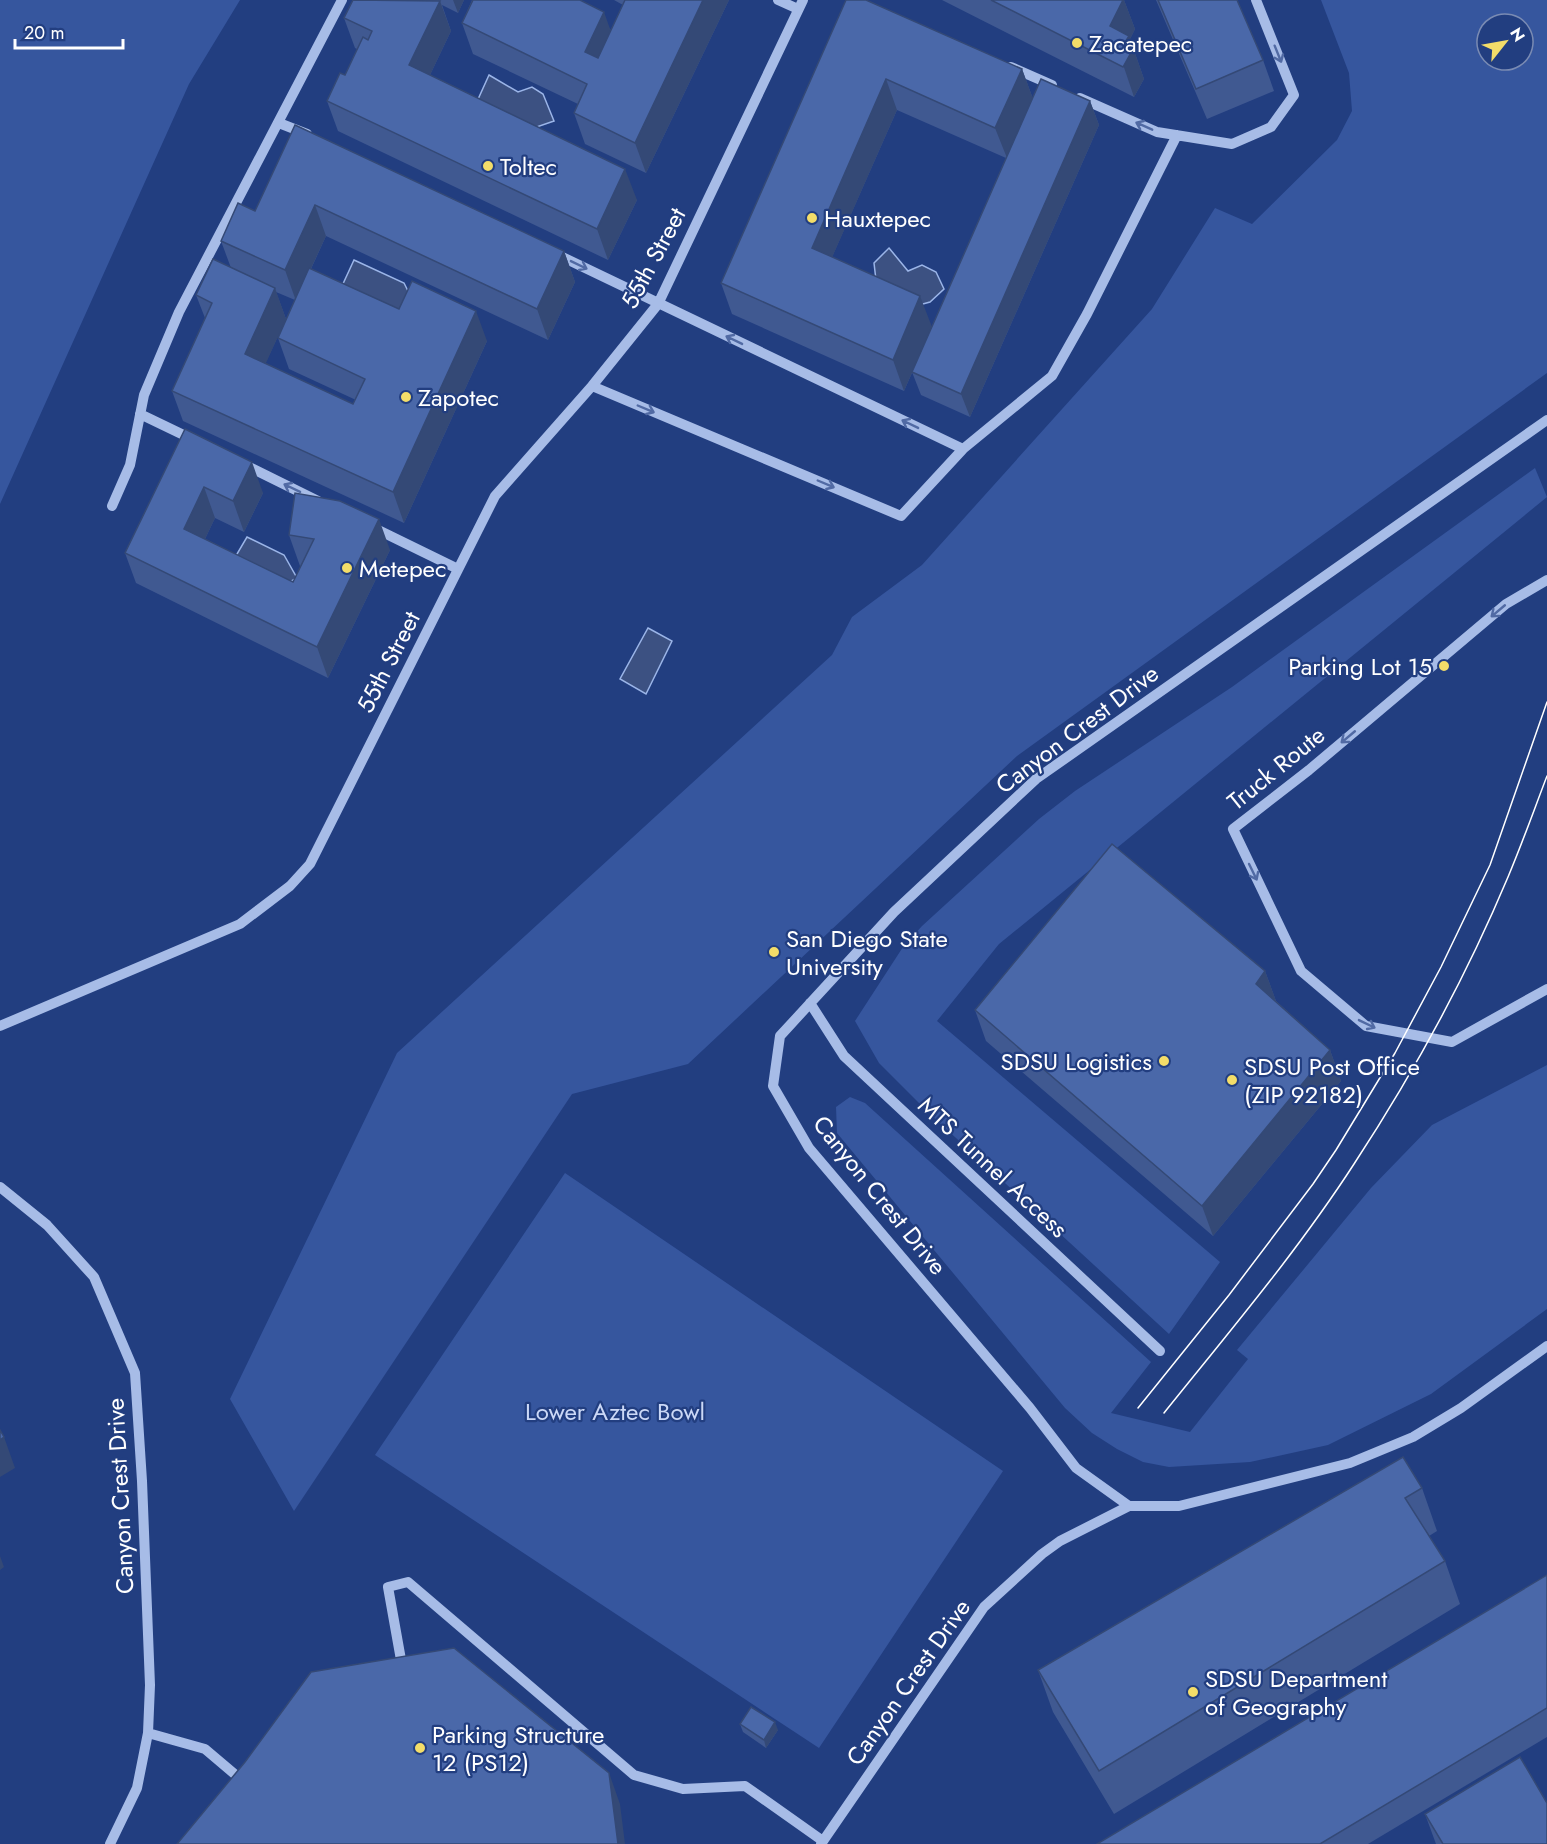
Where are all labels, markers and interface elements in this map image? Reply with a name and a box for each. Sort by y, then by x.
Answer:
scale bar [15,12,123,50]
north arrow [1475,12,1535,72]
text: 20 m [24,20,64,46]
text: N [1504,23,1531,46]
place label: Zacatepec [1089,26,1192,61]
marker: Zacatepec [1070,36,1084,50]
one-way arrow [1273,45,1284,63]
one-way arrow [1136,120,1154,131]
place label: Toltec [500,149,557,184]
marker: Toltec [481,159,495,173]
street label: 55th Street [612,201,694,315]
place label: Hauxtepec [824,201,931,236]
marker: Hauxtepec [805,211,819,225]
one-way arrow [569,260,587,272]
one-way arrow [725,333,743,345]
place label: Zapotec [418,380,499,415]
marker: Zapotec [399,390,413,404]
one-way arrow [636,404,655,415]
one-way arrow [901,418,919,430]
one-way arrow [816,479,834,491]
one-way arrow [284,482,302,494]
place label: Metepec [359,551,446,586]
marker: Metepec [340,561,354,575]
one-way arrow [1491,604,1506,618]
street label: 55th Street [347,605,429,719]
place label: Parking Lot 15 [1288,649,1432,684]
street label: Canyon Crest Drive [988,656,1166,802]
marker: Parking Lot 15 [1437,659,1451,673]
street label: Truck Route [1220,718,1332,818]
one-way arrow [1340,730,1356,743]
one-way arrow [1248,862,1260,880]
place label: San Diego State University [786,921,948,984]
marker: San Diego State University [767,945,781,959]
one-way arrow [1358,1018,1376,1030]
place label: SDSU Logistics [1001,1044,1152,1079]
place label: SDSU Post Office (ZIP 92182) [1244,1049,1420,1112]
marker: SDSU Logistics [1157,1054,1171,1068]
marker: SDSU Post Office (ZIP 92182) [1225,1073,1239,1087]
street label: MTS Tunnel Access [910,1088,1076,1246]
street label: Canyon Crest Drive [805,1108,955,1282]
park label: Lower Aztec Bowl [525,1394,705,1429]
street label: Canyon Crest Drive [97,1397,143,1595]
street label: Canyon Crest Drive [837,1592,979,1772]
place label: SDSU Department of Geography [1205,1661,1387,1724]
marker: SDSU Department of Geography [1186,1685,1200,1699]
place label: Parking Structure 12 (PS12) [432,1717,604,1780]
marker: Parking Structure 12 (PS12) [413,1741,427,1755]

